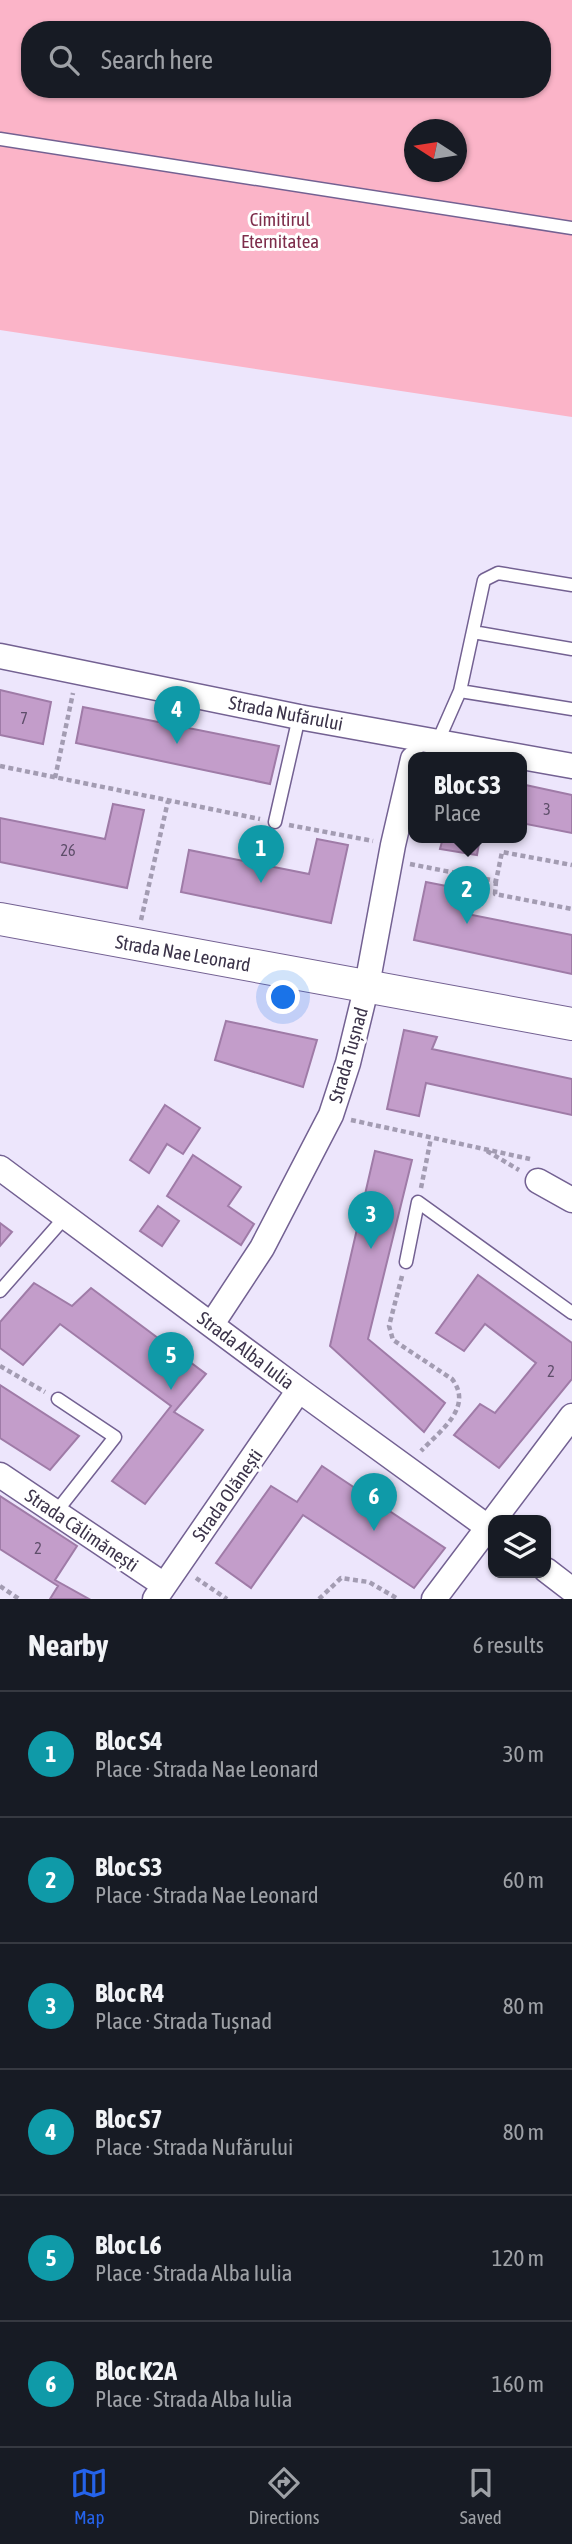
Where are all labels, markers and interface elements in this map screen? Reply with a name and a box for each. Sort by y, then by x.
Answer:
search box [21,21,551,98]
icon: search [45,41,83,79]
text: Search here [101,45,213,75]
north arrow [404,119,467,182]
park label: Cimitirul Eternitatea [241,208,319,252]
pin: 4 [154,686,200,744]
street label: Strada Nufărului [227,691,345,735]
house number: 7 [20,709,28,727]
popup [408,752,527,843]
text: Bloc S3 [434,770,501,800]
text: Place [434,800,481,826]
house number: 3 [543,800,551,818]
pin: 1 [238,825,284,883]
house number: 26 [60,841,76,859]
pin: 2 [444,866,490,924]
street label: Strada Nae Leonard [114,930,252,976]
your location [266,980,300,1014]
street label: Strada Tușnad [324,1005,372,1105]
pin: 3 [348,1191,394,1249]
street label: Strada Alba Iulia [193,1307,299,1393]
pin: 5 [148,1332,194,1390]
house number: 2 [547,1362,555,1380]
street label: Strada Olănești [187,1445,267,1545]
pin: 6 [351,1473,397,1531]
street label: Strada Călimănești [21,1484,143,1576]
map controls [488,1515,551,1578]
button: layers [488,1515,551,1578]
house number: 2 [34,1539,42,1557]
text: Nearby [28,1628,108,1662]
text: 6 results [473,1632,544,1658]
text: Bloc S4 [95,1726,163,1756]
text: 1 [46,1741,56,1767]
text: 30 m [503,1741,544,1767]
text: Place · Strada Nae Leonard [95,1756,319,1782]
text: Bloc S3 [95,1852,163,1882]
text: 2 [46,1867,56,1893]
text: 60 m [503,1867,544,1893]
text: Place · Strada Nae Leonard [95,1882,319,1908]
text: Bloc R4 [95,1978,165,2008]
text: 3 [46,1993,56,2019]
text: 80 m [503,1993,544,2019]
text: Place · Strada Tușnad [95,2008,272,2034]
text: Bloc S7 [95,2104,163,2134]
text: 4 [46,2119,56,2145]
text: 80 m [503,2119,544,2145]
text: Place · Strada Nufărului [95,2134,293,2160]
text: Bloc L6 [95,2230,162,2260]
text: 5 [46,2245,56,2271]
text: 120 m [492,2245,544,2271]
text: Place · Strada Alba Iulia [95,2260,292,2286]
text: Bloc K2A [95,2356,177,2386]
text: 6 [46,2371,56,2397]
text: 160 m [492,2371,544,2397]
text: Place · Strada Alba Iulia [95,2386,292,2412]
tab: Map [70,2464,108,2528]
tab: Directions [249,2464,319,2528]
tab: Saved [460,2464,502,2528]

